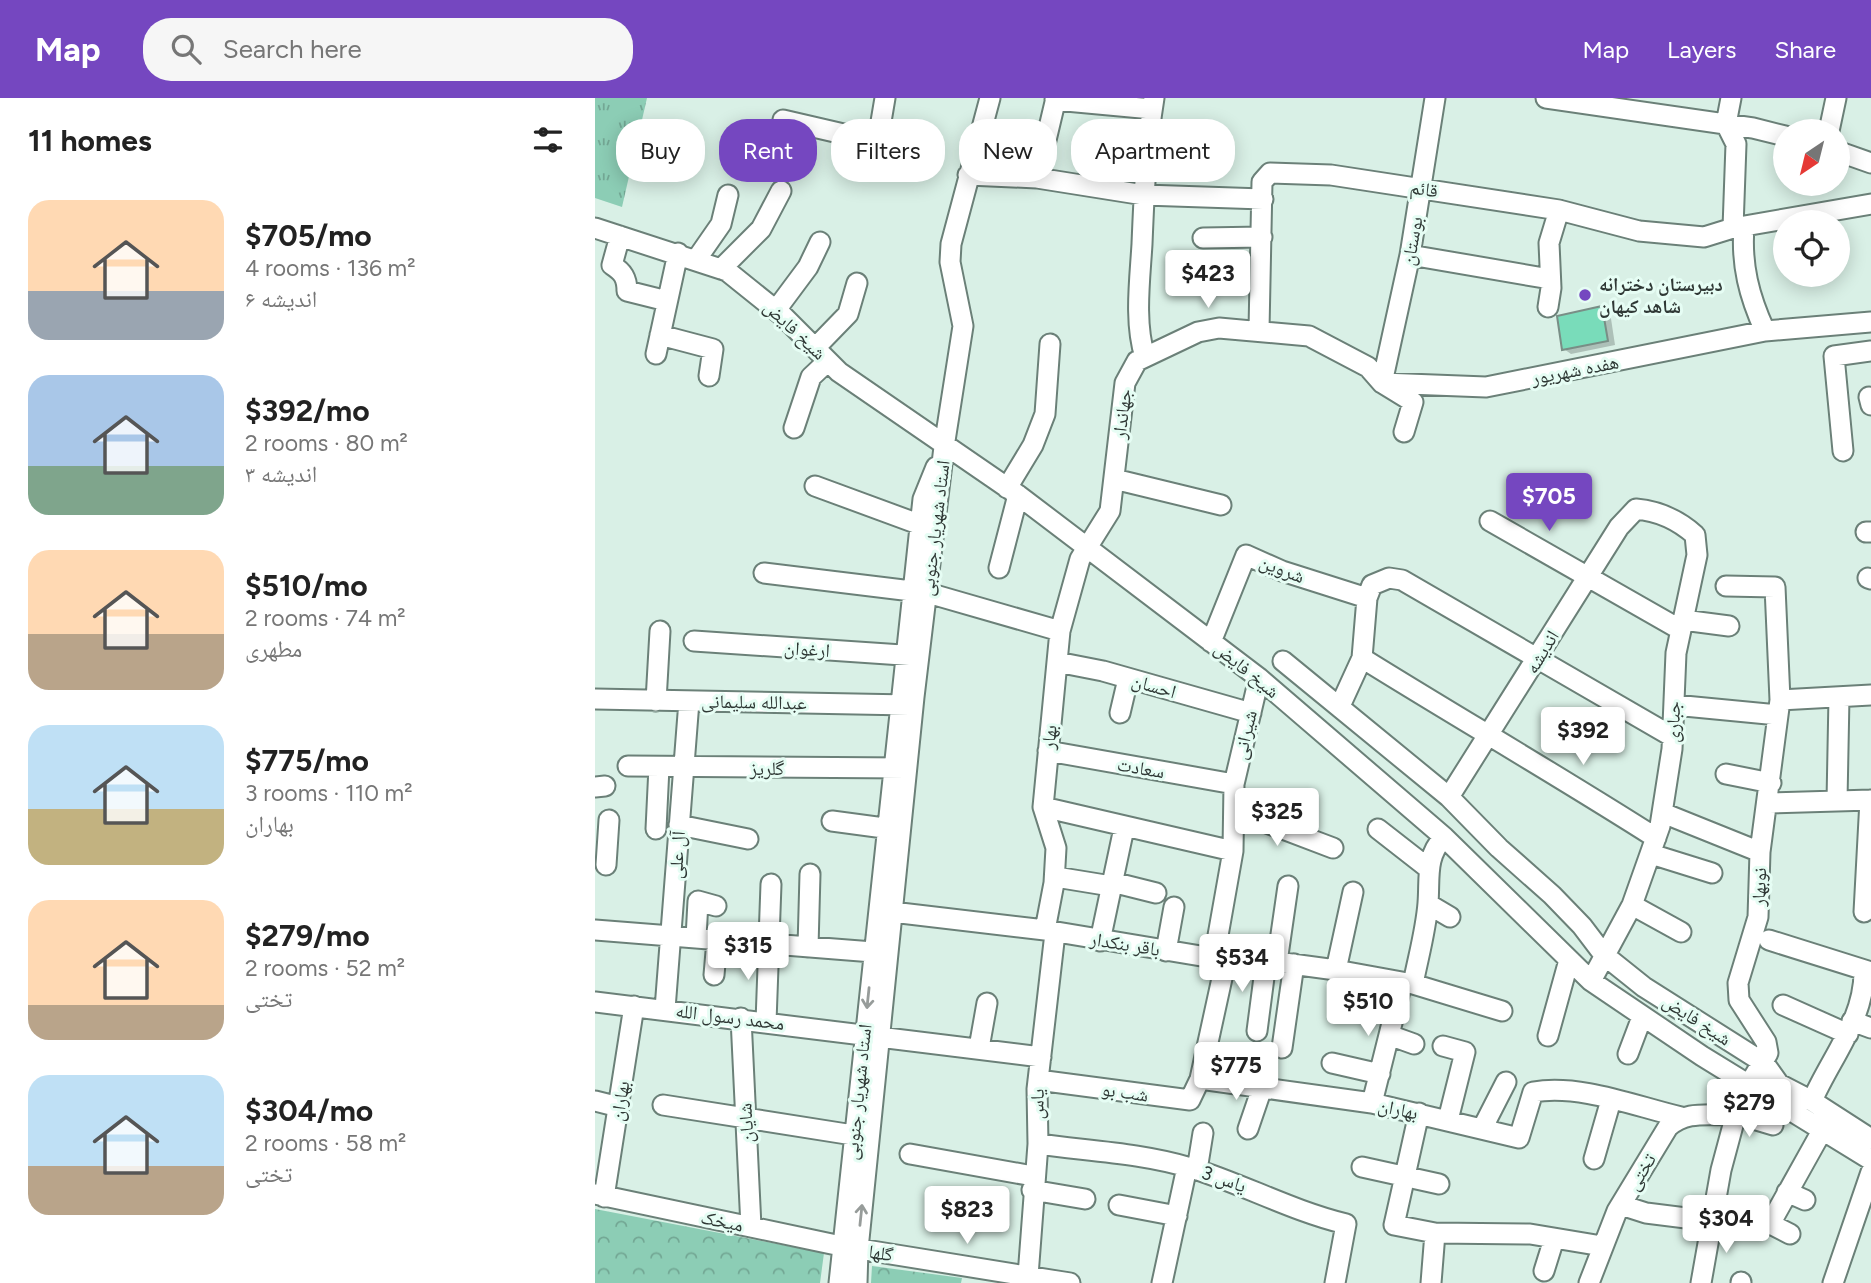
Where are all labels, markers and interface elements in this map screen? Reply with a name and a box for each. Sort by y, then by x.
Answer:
search box [143,18,633,81]
text: Map [35,30,101,69]
icon: search [167,30,205,68]
text: Search here [223,33,362,65]
text: Map [1582,35,1629,64]
text: Layers [1667,35,1736,64]
text: Share [1774,35,1836,64]
chip: Buy [616,119,705,182]
chip: Rent [719,119,817,182]
chip: Filters [831,119,945,182]
chip: New [959,119,1057,182]
chip: Apartment [1071,119,1235,182]
north arrow [1773,119,1850,196]
map controls [1773,119,1850,287]
icon: filters [529,121,567,159]
text: 11 homes [28,122,152,159]
street label: قائم [1408,175,1440,204]
button: locate [1773,210,1850,287]
street label: بوستان [1396,215,1428,267]
text: $705/mo [245,217,372,254]
icon: home [84,228,168,312]
pin: $423 [1167,250,1249,310]
text: 4 rooms · 136 m² [245,254,416,282]
text: $423 [1181,259,1235,287]
place label: دبیرستان دخترانه شاهد کیهان [1599,273,1723,318]
text: اندیشه ۶ [245,285,317,313]
marker: دبیرستان دخترانه شاهد کیهان [1577,287,1593,303]
street label: شیخ فایض [758,295,831,365]
street label: هفده شهریور [1528,350,1621,390]
street label: جهاندار [1107,388,1136,441]
text: $392/mo [245,392,370,429]
icon: home [84,403,168,487]
text: 2 rooms · 80 m² [245,429,408,457]
street label: استاد شهریار جنوبی [915,459,955,597]
text: اندیشه ۳ [245,460,317,488]
pin: $705 [1508,474,1590,533]
text: $705 [1522,482,1576,510]
street label: شروین [1256,550,1308,588]
text: $510/mo [245,567,368,604]
icon: home [84,578,168,662]
text: 2 rooms · 74 m² [245,604,406,632]
street label: اندیشه [1520,626,1564,678]
text: مطهری [245,635,302,663]
street label: ارغوان [783,636,831,662]
street label: شیخ فایض [1209,637,1284,704]
street label: احسان [1129,669,1179,703]
street label: عبدالله سلیمانی [701,690,807,714]
street label: جباری [1661,701,1685,743]
street label: شیرانی [1228,708,1262,762]
pin: $392 [1542,708,1624,767]
text: $392 [1557,716,1609,744]
street label: بهار [1036,724,1062,751]
text: $775/mo [245,742,369,779]
icon: home [84,753,168,837]
street label: سعادت [1116,753,1166,783]
street label: گلریز [749,757,784,780]
text: 3 rooms · 110 m² [245,779,412,807]
pin: $325 [1236,788,1318,848]
text: $325 [1251,797,1303,825]
text: بهاران [245,810,294,838]
street label: آل علی [664,829,690,880]
street label: نوبهار [1747,867,1771,908]
text: $279/mo [245,917,370,954]
pin: $315 [707,922,789,982]
street label: باقر بنکدار [1087,927,1162,961]
icon: home [84,928,168,1012]
text: $315 [724,931,772,959]
pin: $534 [1201,934,1283,994]
text: $534 [1215,943,1269,971]
text: 2 rooms · 52 m² [245,954,405,982]
pin: $510 [1327,978,1409,1038]
text: تختی [245,985,292,1013]
one-way arrow [861,986,874,1009]
text: $510 [1343,987,1393,1015]
street label: شیخ فایض [1658,989,1735,1051]
street label: محمد رسول الله [674,999,786,1035]
street label: استاد شهریار جنوبی [839,1023,877,1161]
pin: $775 [1195,1042,1277,1102]
text: $775 [1210,1051,1262,1079]
street label: شب بو [1100,1077,1150,1107]
street label: بهاران [605,1079,635,1123]
pin: $279 [1708,1080,1790,1139]
street label: یاس [1025,1088,1049,1119]
text: $279 [1723,1088,1775,1116]
text: $304/mo [245,1092,373,1129]
street label: بهاران [1376,1094,1420,1124]
icon: home [84,1103,168,1187]
street label: شایان [733,1103,759,1143]
text: 2 rooms · 58 m² [245,1129,406,1157]
street label: تختی [1621,1149,1661,1195]
text: تختی [245,1160,292,1188]
street label: یاس 3 [1199,1161,1249,1197]
pin: $823 [926,1186,1008,1246]
text: $823 [941,1195,993,1223]
pin: $304 [1685,1196,1767,1255]
one-way arrow [855,1204,868,1227]
text: $304 [1699,1204,1754,1232]
street label: میخک [699,1205,745,1237]
street label: گلها [867,1240,895,1266]

